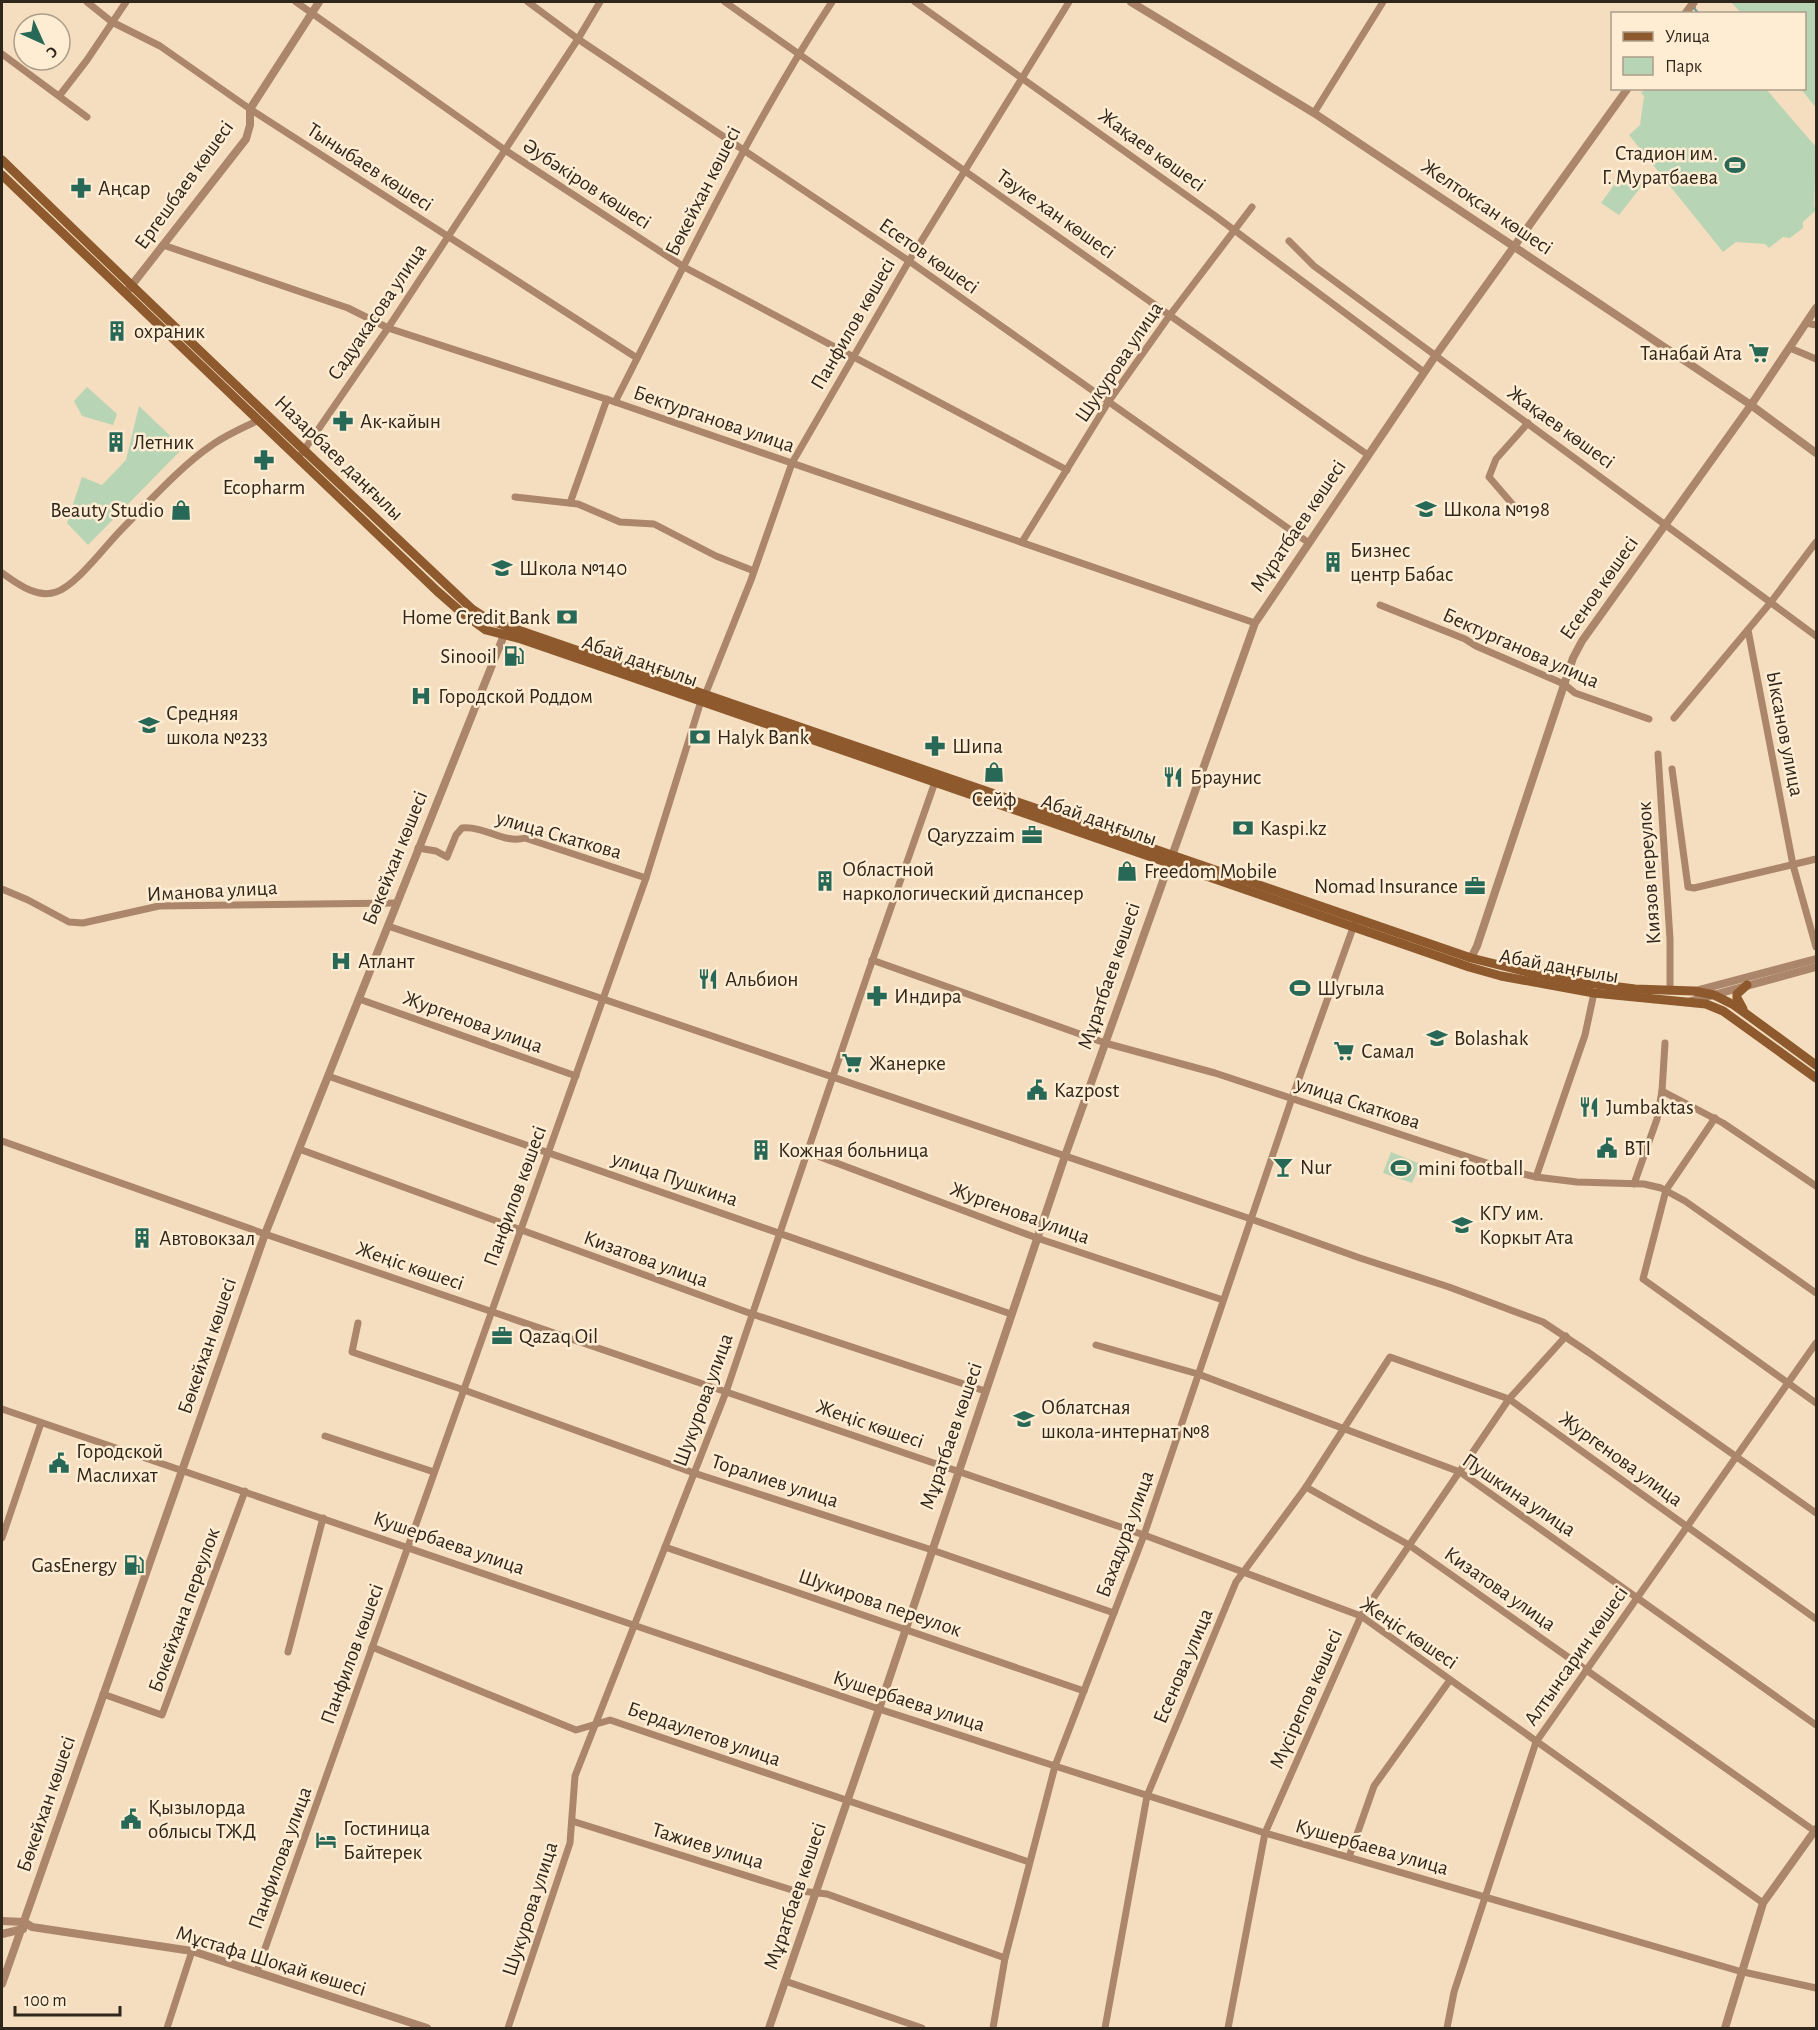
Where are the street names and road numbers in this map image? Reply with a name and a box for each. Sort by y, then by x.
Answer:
street label: Жақаев көшесі [1095,104,1209,196]
street label: Ергешбаев көшесі [131,117,237,253]
street label: Тыныбаев көшесі [303,119,437,215]
street label: Бөкейхан көшесі [661,123,745,259]
street label: Әубәкіров көшесі [519,135,655,233]
street label: Желтоқсан көшесі [1418,155,1556,259]
street label: Тәуке хан көшесі [993,165,1119,263]
street label: Есетов көшесі [875,214,983,298]
street label: Садуакасова улица [324,240,431,384]
street label: Панфилов көшесі [807,255,899,393]
street label: Шукурова улица [1071,298,1167,426]
street label: Жақаев көшесі [1504,381,1618,473]
street label: Бектурганова улица [631,382,798,457]
street label: Назарбаев даңғылы [271,391,407,525]
street label: Мұратбаев көшесі [1246,456,1350,596]
street label: Есенов көшесі [1556,533,1642,643]
street label: Бектурганова улица [1440,604,1603,692]
street label: Абай даңғылы [579,631,701,691]
street label: Ыксанов улица [1763,670,1807,799]
street label: Бөкейхан көшесі [359,788,431,928]
street label: Абай даңғылы [1038,790,1160,850]
street label: Киязов переулок [1634,801,1664,945]
street label: улица Скаткова [493,807,625,863]
street label: Иманова улица [146,877,278,905]
street label: Мұратбаев көшесі [1074,900,1144,1052]
street label: Абай даңғылы [1498,945,1620,987]
street label: Жургенова улица [401,987,546,1057]
street label: улица Скаткова [1292,1073,1423,1133]
street label: Панфилов көшесі [480,1123,550,1269]
street label: улица Пушкина [608,1147,741,1211]
street label: Жургенова улица [948,1178,1093,1248]
street label: Кизатова улица [581,1227,711,1291]
street label: Жеңіс көшесі [353,1238,467,1294]
street label: Бөкейхан көшесі [174,1275,240,1417]
street label: Шукурова улица [669,1330,737,1469]
street label: Мұратбаев көшесі [916,1360,986,1512]
street label: Жеңіс көшесі [813,1396,927,1452]
street label: Жургенова улица [1556,1407,1687,1511]
street label: Пушкина улица [1459,1449,1580,1541]
street label: Торалиев улица [709,1451,842,1512]
street label: Бахадура улица [1092,1467,1158,1600]
street label: Кушербаева улица [371,1507,528,1579]
street label: Бокейхана переулок [144,1525,224,1695]
street label: Кизатова улица [1440,1543,1560,1635]
street label: Шукирова переулок [796,1565,965,1641]
street label: Панфилов көшесі [317,1581,387,1727]
street label: Алтынсарин көшесі [1520,1582,1632,1730]
street label: Жеңіс көшесі [1357,1593,1461,1673]
street label: Есенова улица [1149,1605,1217,1727]
street label: Мүсірепов көшесі [1266,1626,1346,1772]
street label: Кушербаева улица [830,1667,988,1736]
street label: Бердаулетов улица [625,1698,784,1770]
street label: Бөкейхан көшесі [13,1733,79,1875]
street label: Панфилова улица [244,1783,316,1932]
street label: Кушербаева улица [1293,1815,1451,1879]
street label: Тажиев улица [650,1819,767,1873]
street label: Мұратбаев көшесі [760,1820,830,1972]
street label: Шукурова улица [498,1839,562,1979]
street label: Мұстафа Шоқай көшесі [173,1922,369,2000]

